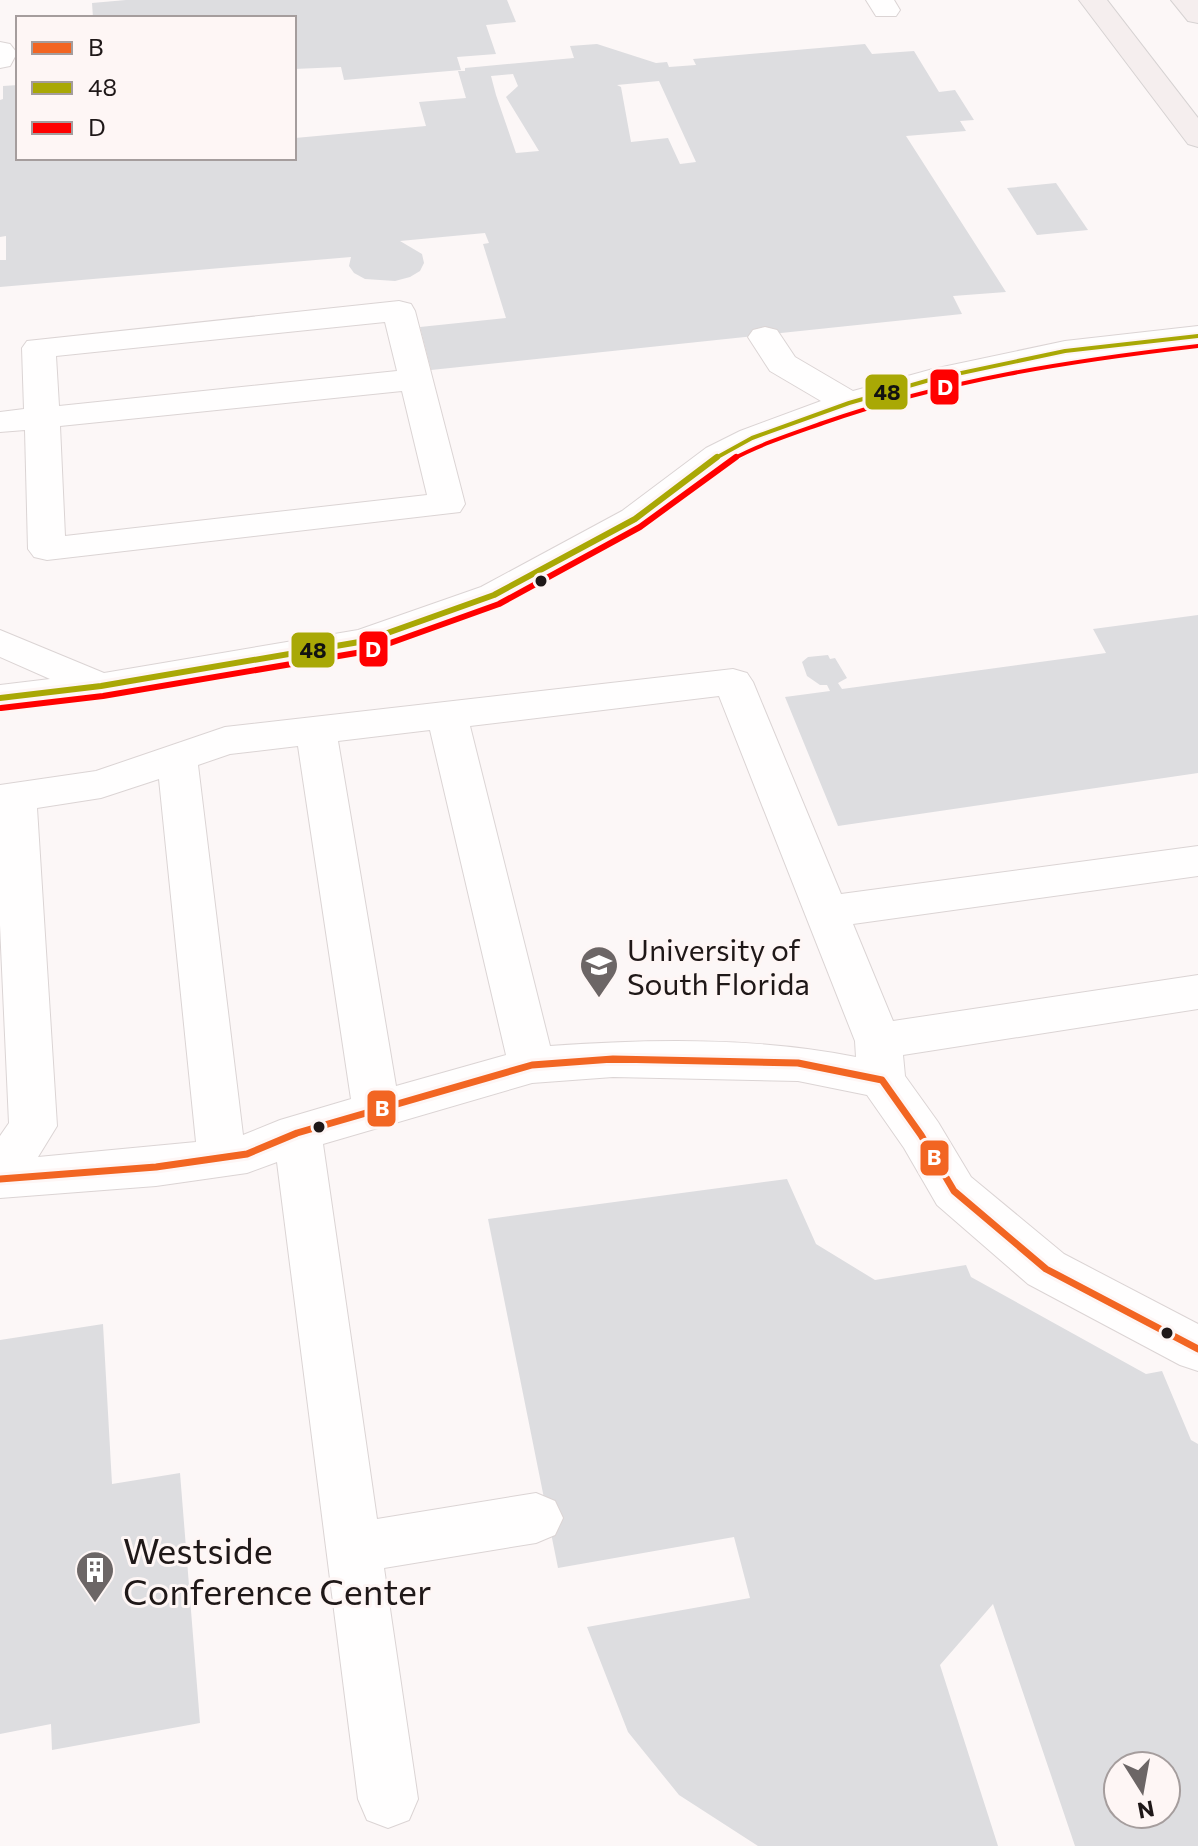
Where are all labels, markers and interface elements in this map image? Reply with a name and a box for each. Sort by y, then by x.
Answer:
legend [16,16,296,160]
text: B [88,32,104,61]
text: 48 [88,72,117,101]
text: D [88,112,106,141]
line badge: D [929,368,960,406]
line badge: 48 [864,373,909,411]
text: D [937,373,953,400]
text: 48 [873,378,901,405]
unlabelled marker [533,573,549,589]
line badge: D [358,630,389,668]
line badge: 48 [290,631,336,669]
text: D [365,635,381,662]
text: 48 [299,636,327,663]
place label: University of South Florida [627,930,810,1001]
school or university icon: University of South Florida [578,944,620,999]
line badge: B [366,1089,397,1128]
text: B [375,1094,389,1121]
unlabelled marker [311,1119,327,1135]
line badge: B [919,1139,950,1177]
text: B [927,1143,941,1170]
unlabelled marker [1159,1325,1175,1341]
place label: Westside Conference Center [123,1527,431,1612]
building icon: Westside Conference Center [74,1549,116,1604]
north arrow [1102,1750,1182,1830]
text: N [1135,1795,1157,1825]

